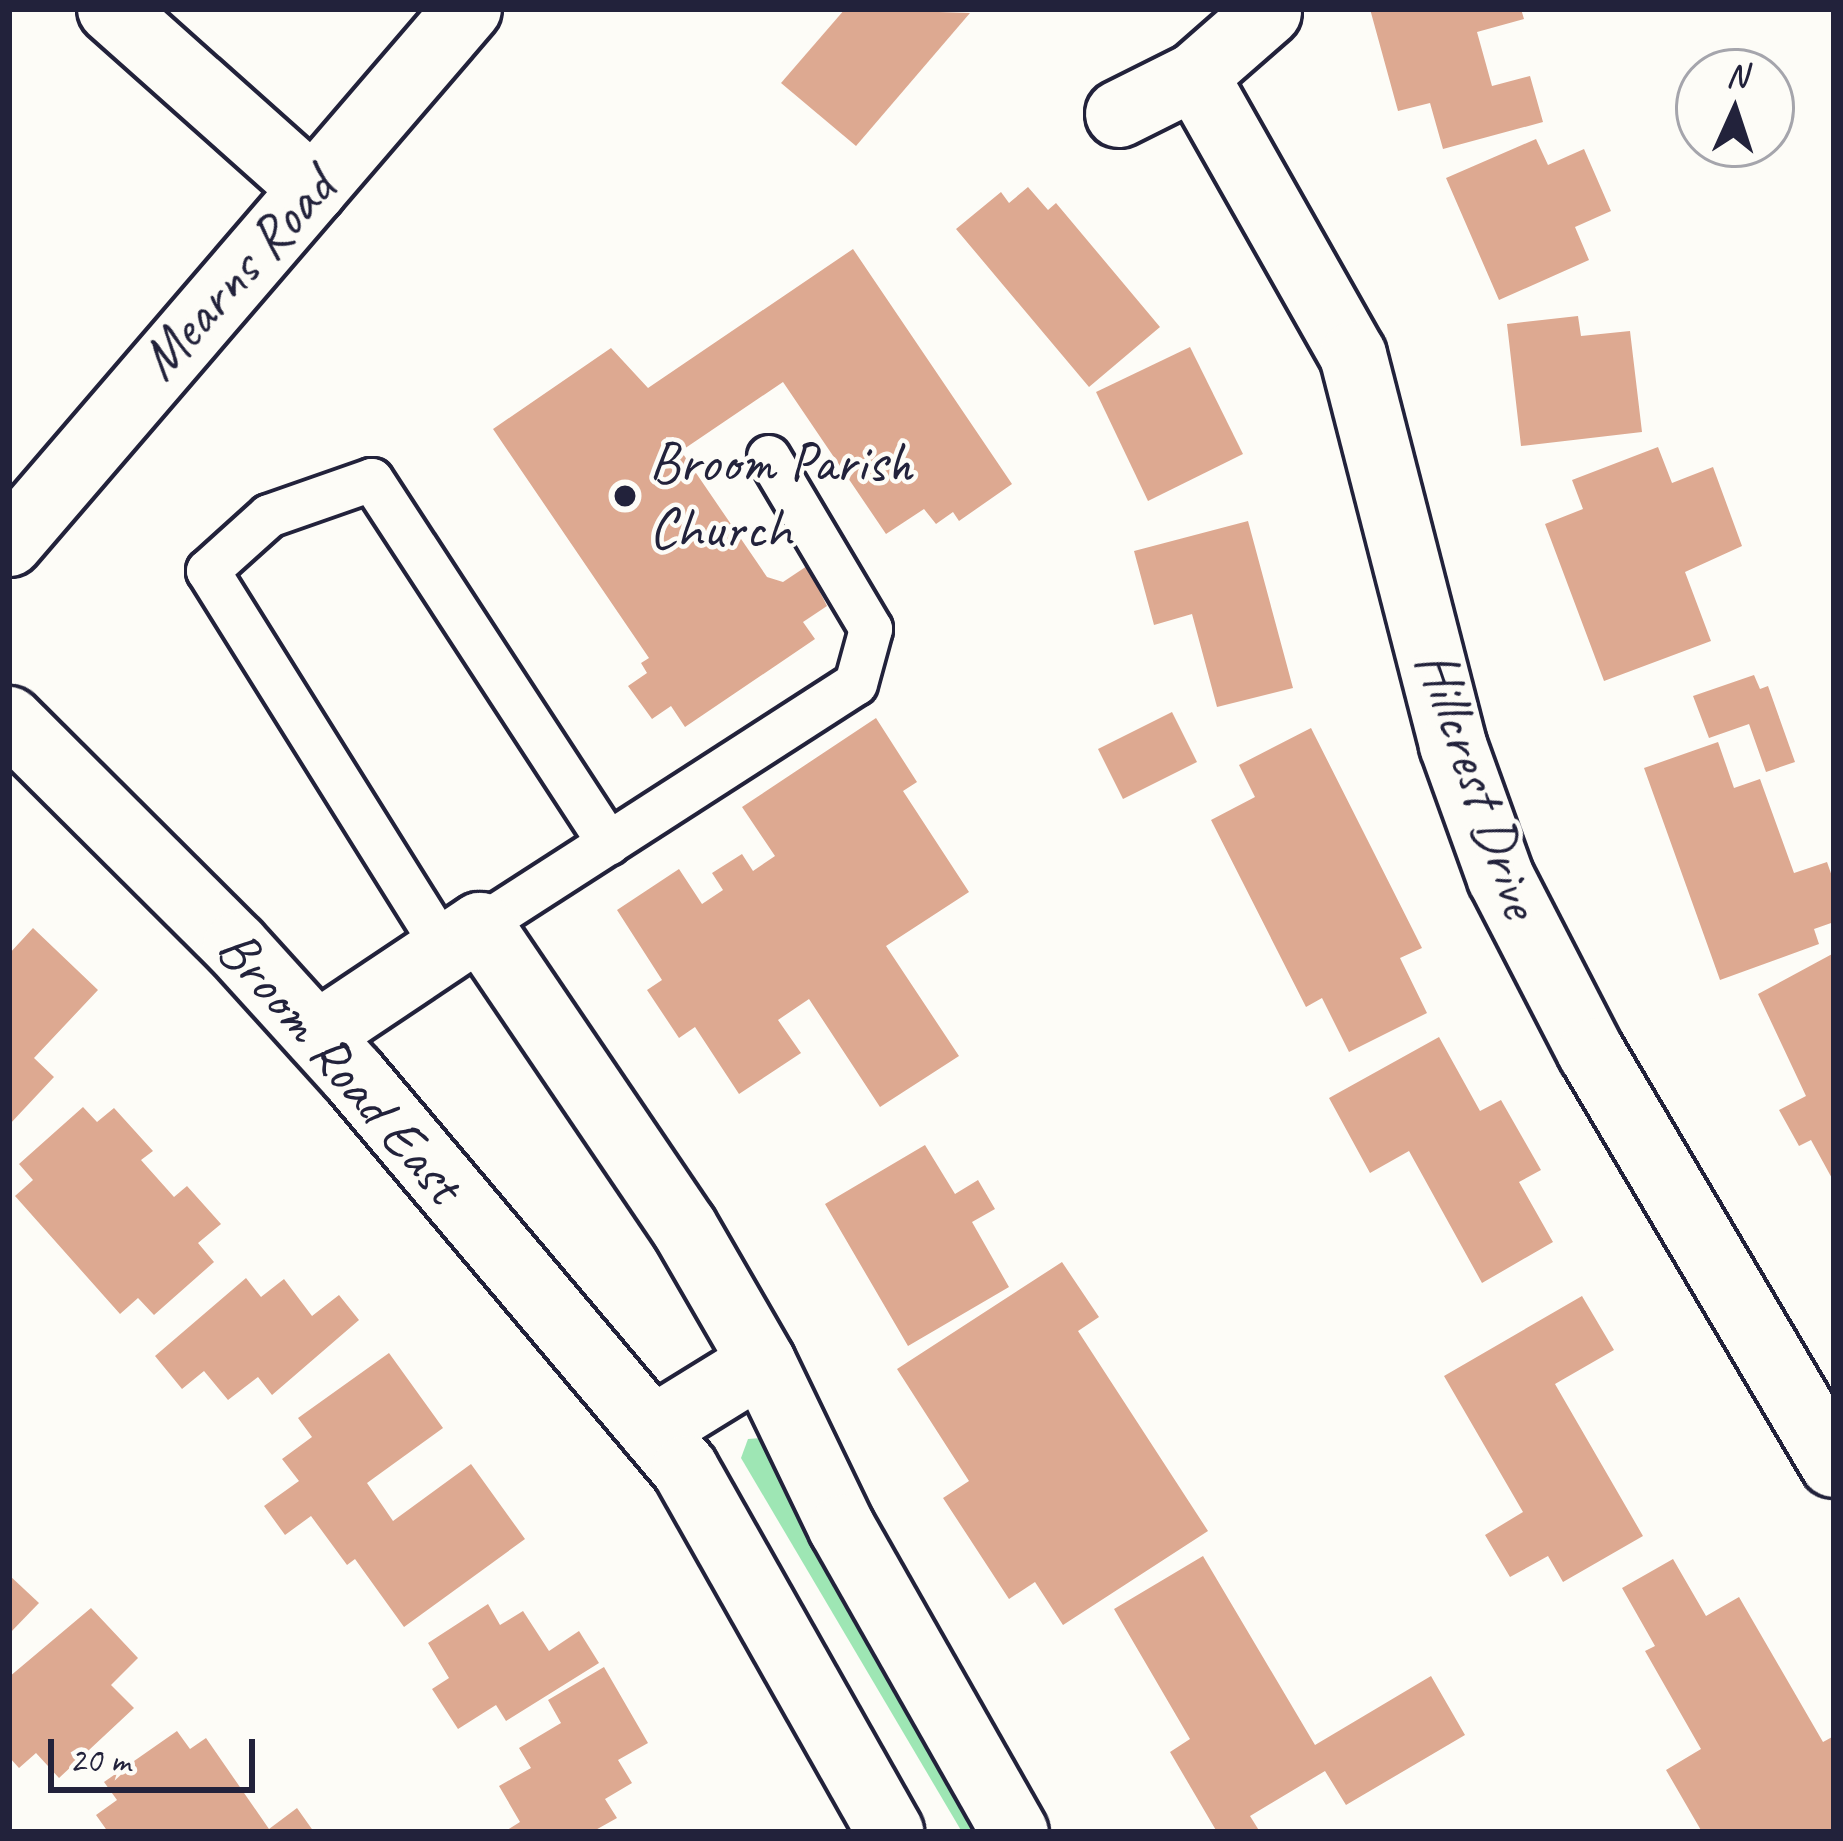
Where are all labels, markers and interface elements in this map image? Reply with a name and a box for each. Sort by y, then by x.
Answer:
north arrow [1675,48,1795,168]
text: N [1725,54,1748,97]
street label: Mearns Road [126,156,348,392]
place label: Broom Parish Church [649,429,914,563]
marker: Broom Parish Church [612,483,638,509]
street label: Hillcrest Drive [1401,642,1555,926]
street label: Broom Road East [202,915,478,1217]
scale bar [54,1715,261,1789]
text: 20 m [69,1737,130,1783]

